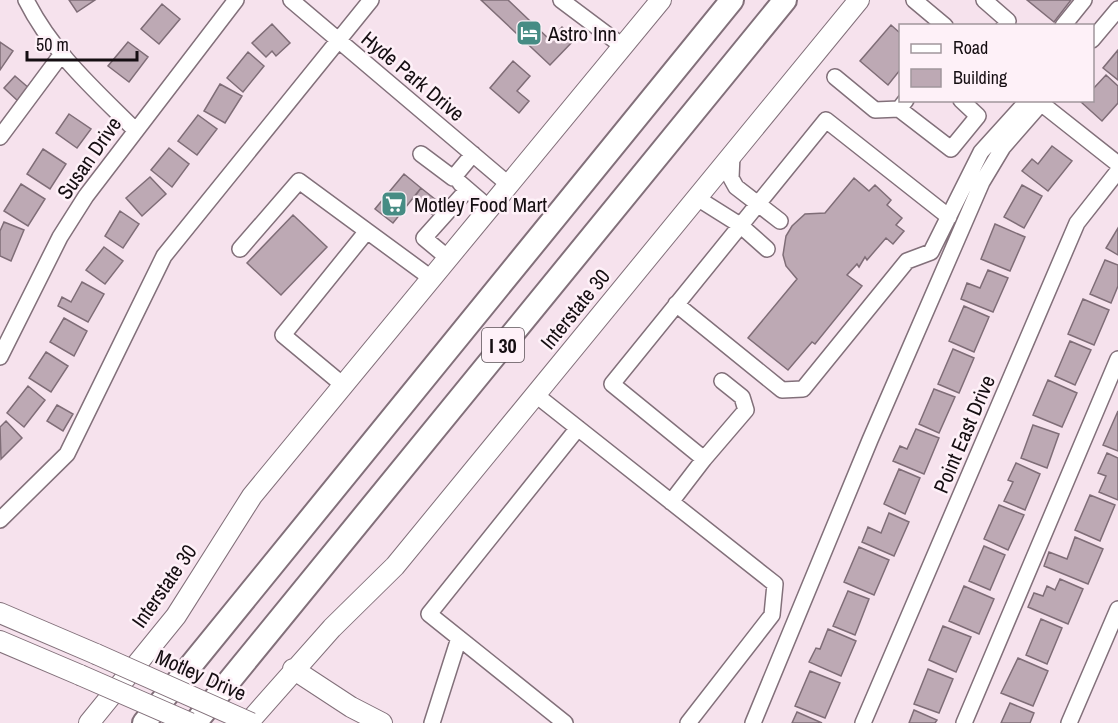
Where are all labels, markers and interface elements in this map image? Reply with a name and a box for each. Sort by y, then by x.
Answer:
hotel icon: Astro Inn [514,18,544,48]
place label: Astro Inn [547,19,617,48]
scale bar [27,24,136,62]
street label: Hyde Park Drive [355,24,471,128]
legend [899,24,1094,102]
text: 50 m [36,32,69,57]
text: Road [953,35,988,60]
text: Building [953,65,1008,90]
street label: Susan Drive [50,111,128,205]
supermarket icon: Motley Food Mart [379,189,409,219]
place label: Motley Food Mart [414,190,547,219]
street label: Interstate 30 [534,263,616,355]
road number: I 30 [482,328,524,362]
street label: Point East Drive [926,371,1002,497]
street label: Interstate 30 [125,538,203,634]
street label: Motley Drive [151,642,251,708]

